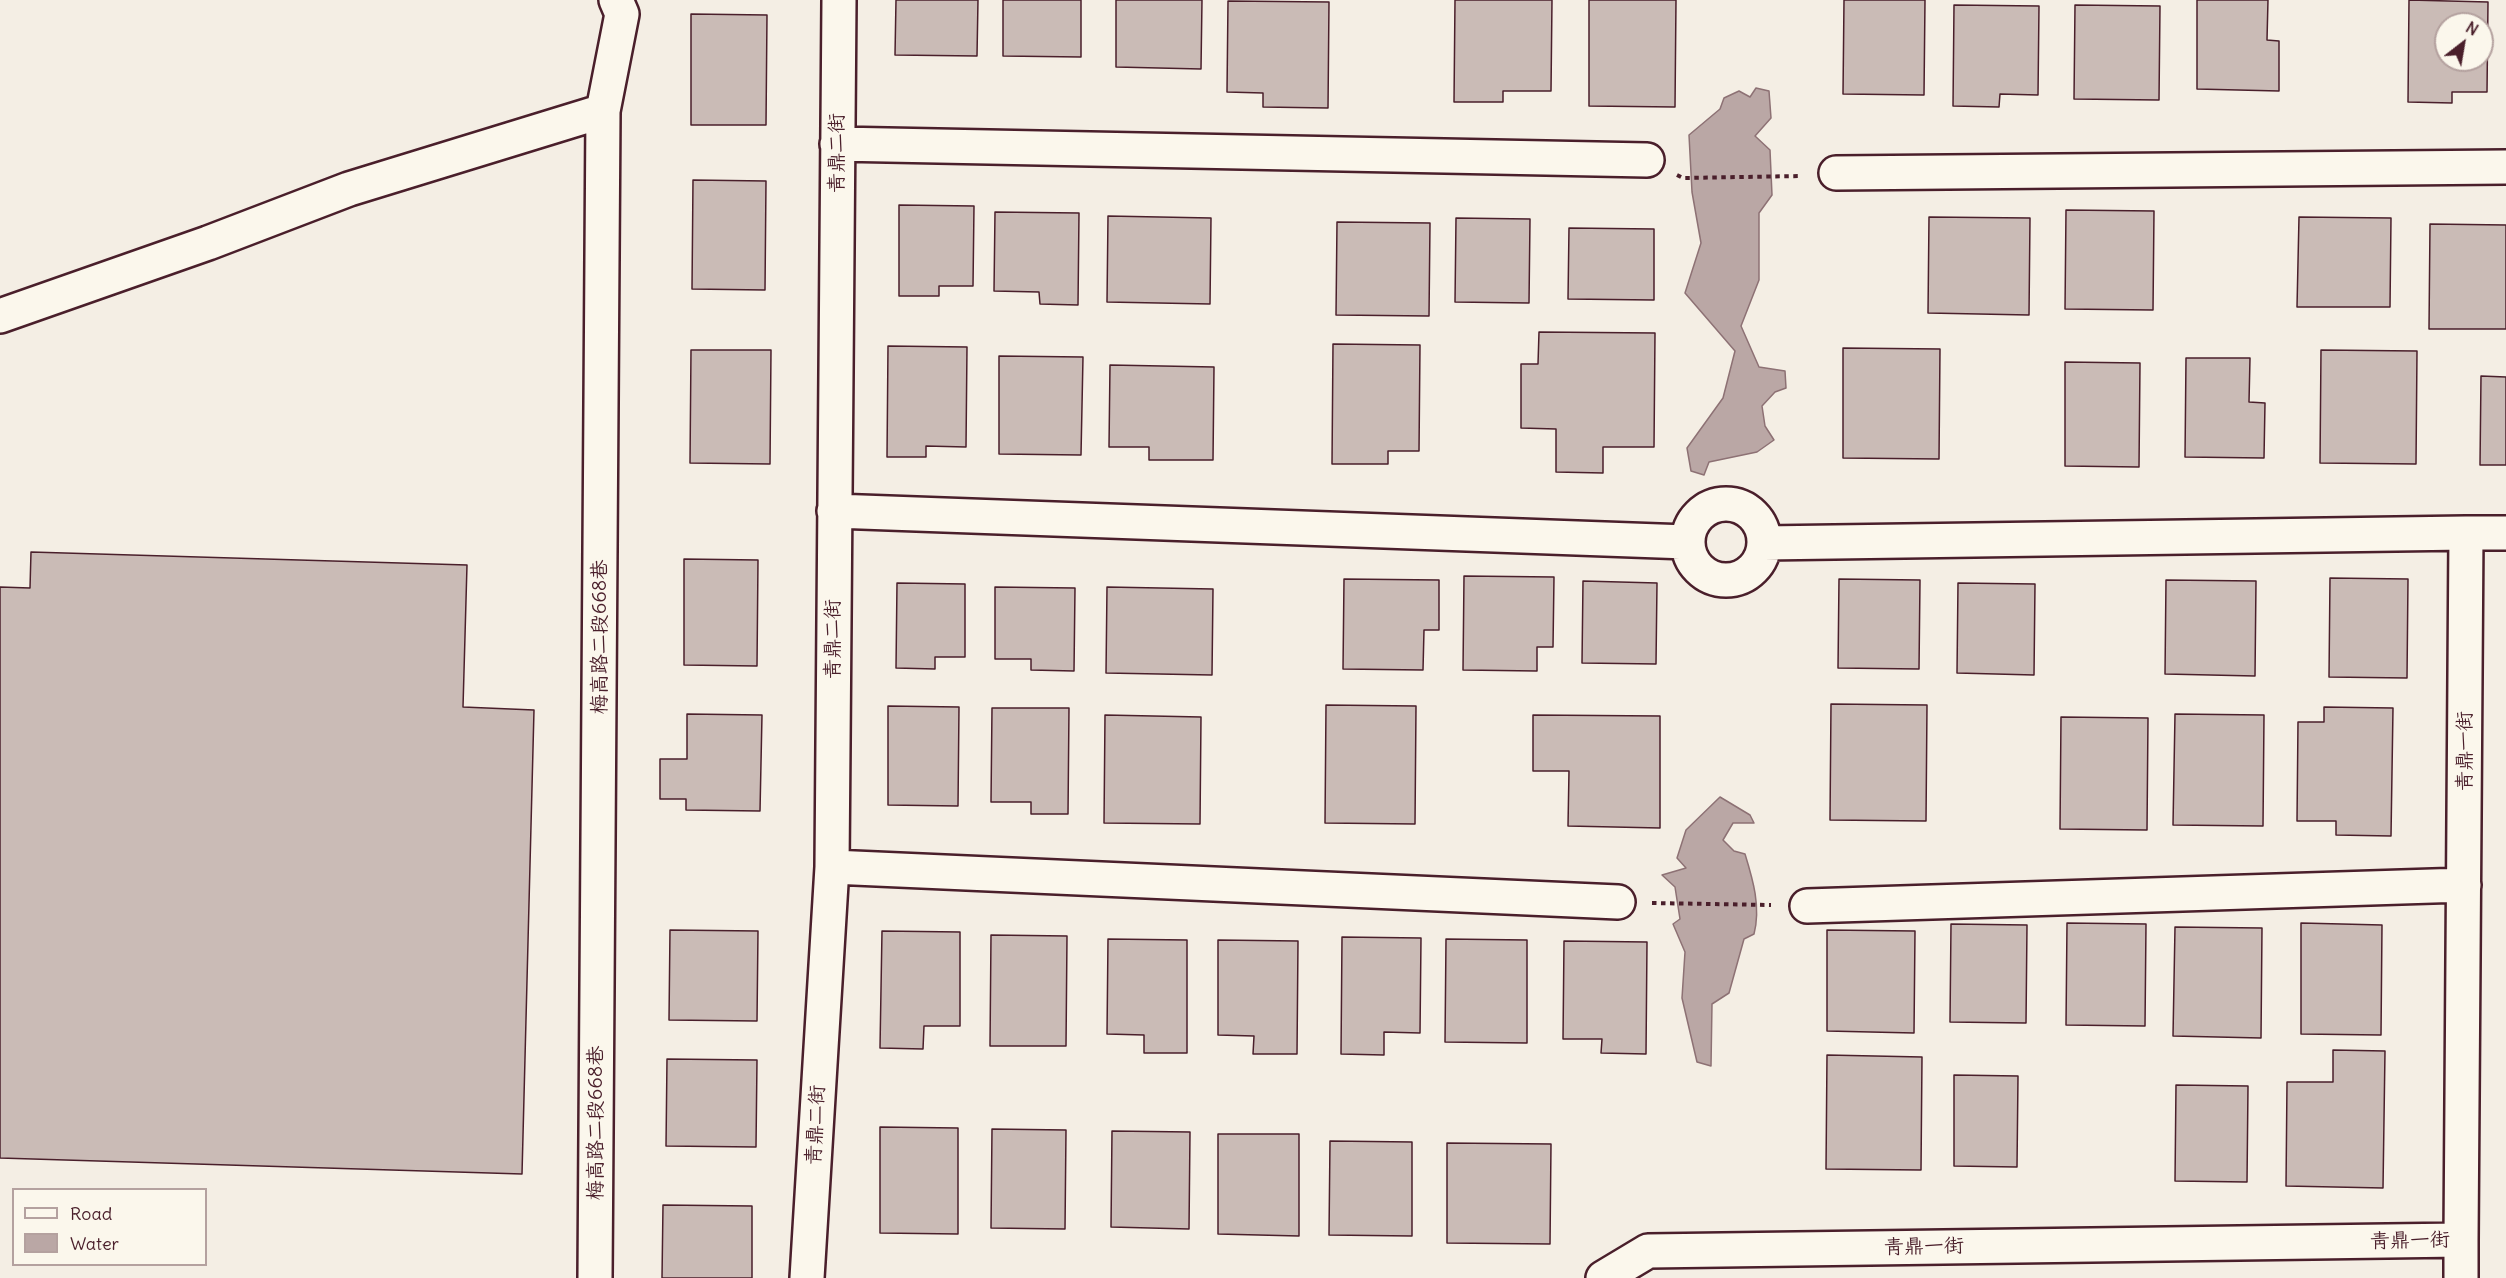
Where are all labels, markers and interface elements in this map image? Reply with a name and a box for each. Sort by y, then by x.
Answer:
north arrow [2434,12,2494,72]
text: N [2462,17,2482,40]
street label: 青鼎二街 [825,113,849,193]
street label: 梅高路二段668巷 [588,560,612,714]
street label: 青鼎二街 [821,599,845,679]
street label: 青鼎一街 [2453,711,2477,791]
street label: 梅高路二段668巷 [584,1046,608,1200]
street label: 青鼎二街 [802,1084,830,1166]
legend [12,1188,207,1266]
text: Road [70,1202,112,1225]
street label: 青鼎一街 [2370,1228,2450,1254]
text: Water [70,1232,119,1255]
street label: 青鼎一街 [1884,1234,1964,1260]

